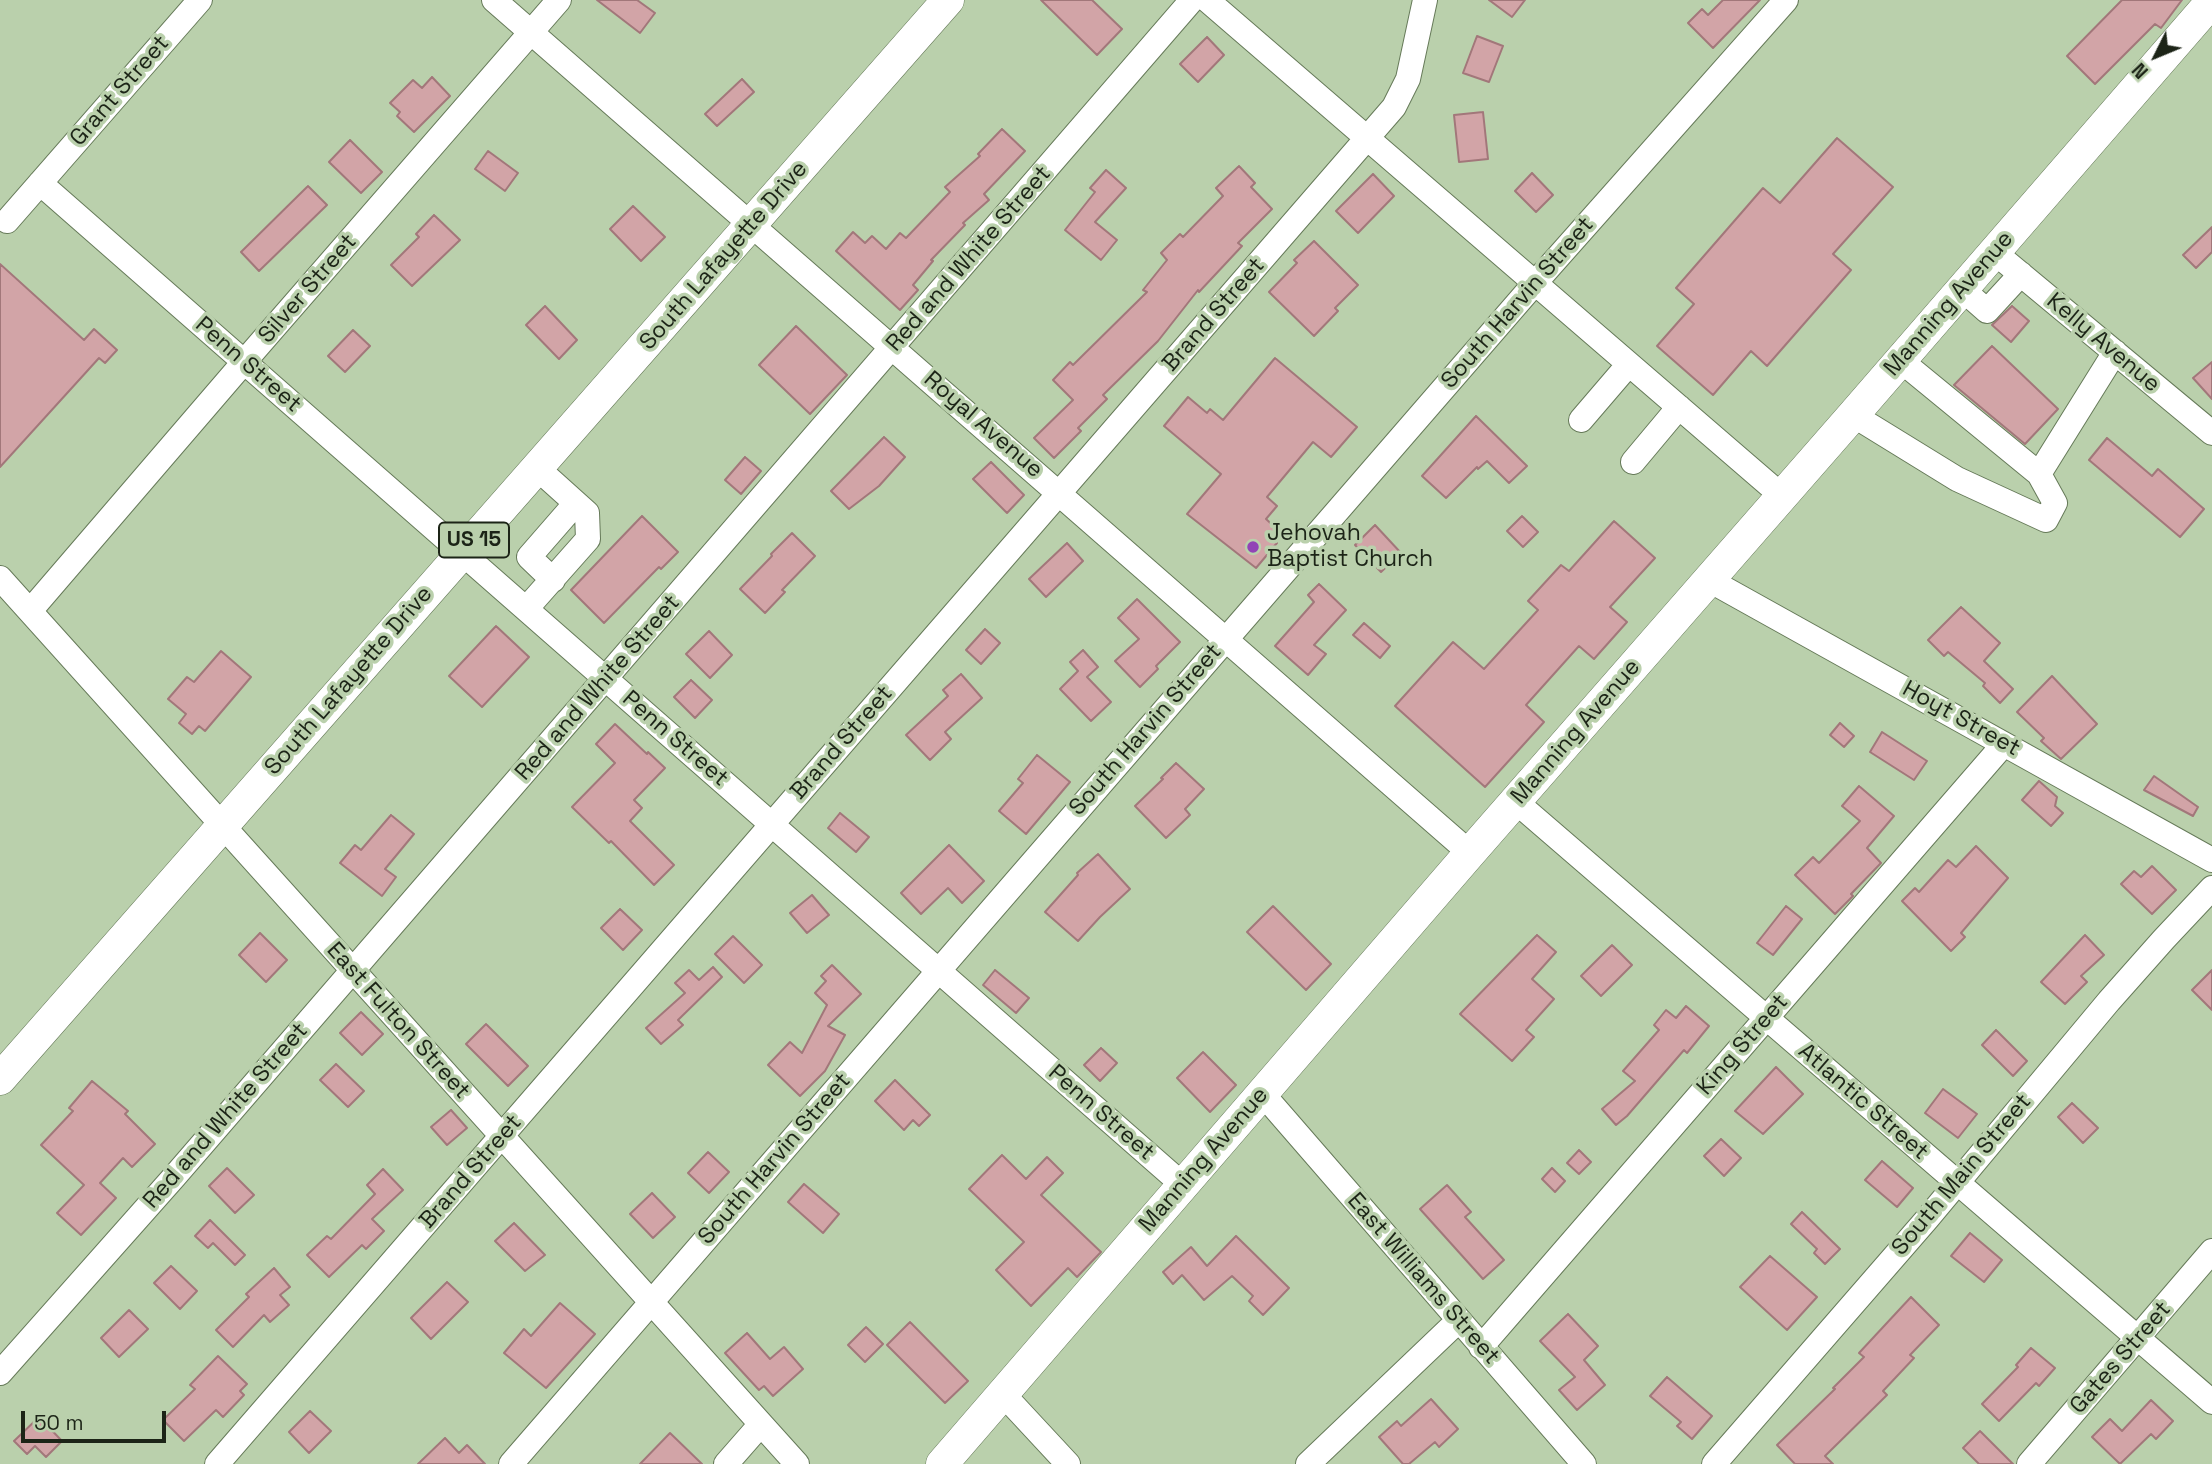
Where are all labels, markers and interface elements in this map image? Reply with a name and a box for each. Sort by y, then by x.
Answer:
north arrow [2121,21,2191,91]
street label: Grant Street [65,30,175,152]
text: N [2127,57,2154,84]
street label: South Lafayette Drive [634,156,814,356]
street label: Red and White Street [881,161,1057,357]
street label: South Harvin Street [1436,212,1600,394]
street label: Manning Avenue [1879,226,2019,382]
street label: Silver Street [253,229,363,349]
street label: Brand Street [1157,252,1271,378]
street label: Kelly Avenue [2041,288,2165,398]
street label: Penn Street [189,311,307,419]
street label: Royal Avenue [918,366,1048,484]
place label: Jehovah Baptist Church [1267,520,1433,574]
road number: US 15 [439,522,509,558]
marker: Jehovah Baptist Church [1245,539,1261,555]
street label: South Lafayette Drive [259,581,439,781]
street label: Red and White Street [510,590,686,786]
street label: South Harvin Street [1064,639,1228,821]
street label: Manning Avenue [1506,654,1646,810]
street label: Hoyt Street [1897,675,2025,763]
street label: Brand Street [785,680,899,806]
street label: Penn Street [616,685,734,793]
street label: East Fulton Street [320,937,476,1105]
street label: King Street [1692,989,1794,1101]
street label: Red and White Street [138,1018,314,1214]
street label: Atlantic Street [1792,1038,1934,1166]
street label: Penn Street [1042,1059,1160,1167]
street label: South Harvin Street [693,1068,857,1250]
street label: Manning Avenue [1134,1082,1274,1238]
street label: South Main Street [1886,1089,2038,1261]
street label: Brand Street [414,1109,528,1235]
street label: East Williams Street [1341,1188,1505,1370]
street label: Gates Street [2065,1296,2177,1420]
scale bar [24,1398,170,1442]
text: 50 m [34,1409,84,1436]

